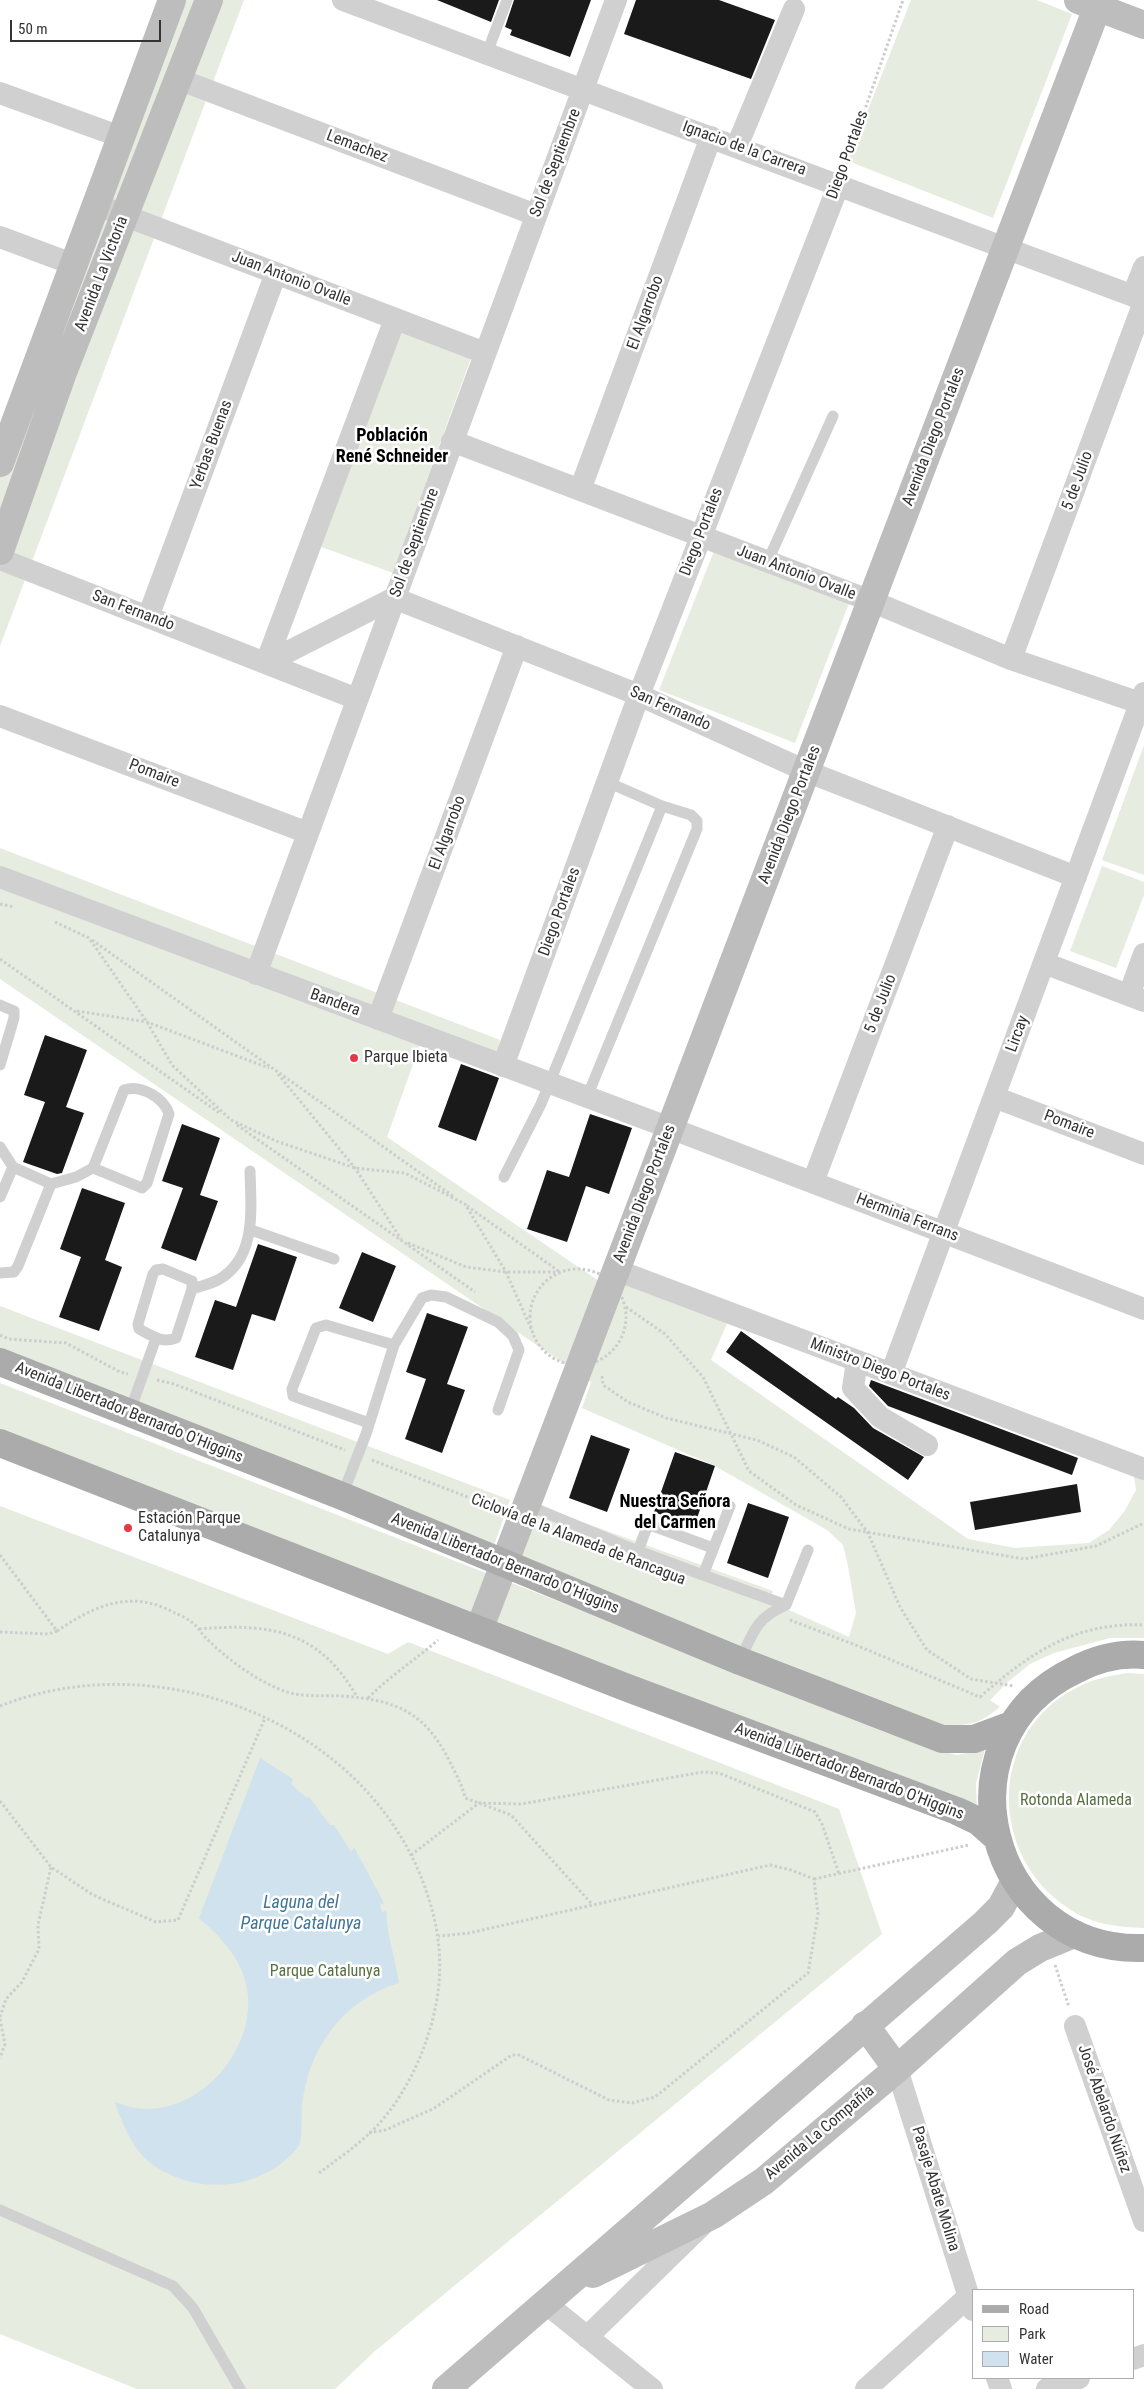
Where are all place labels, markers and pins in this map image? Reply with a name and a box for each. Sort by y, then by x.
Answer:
place label: Parque Ibieta [364,1048,448,1068]
marker: Parque Ibieta [348,1052,360,1064]
place label: Estación Parque Catalunya [138,1509,241,1547]
marker: Estación Parque Catalunya [122,1522,134,1534]

